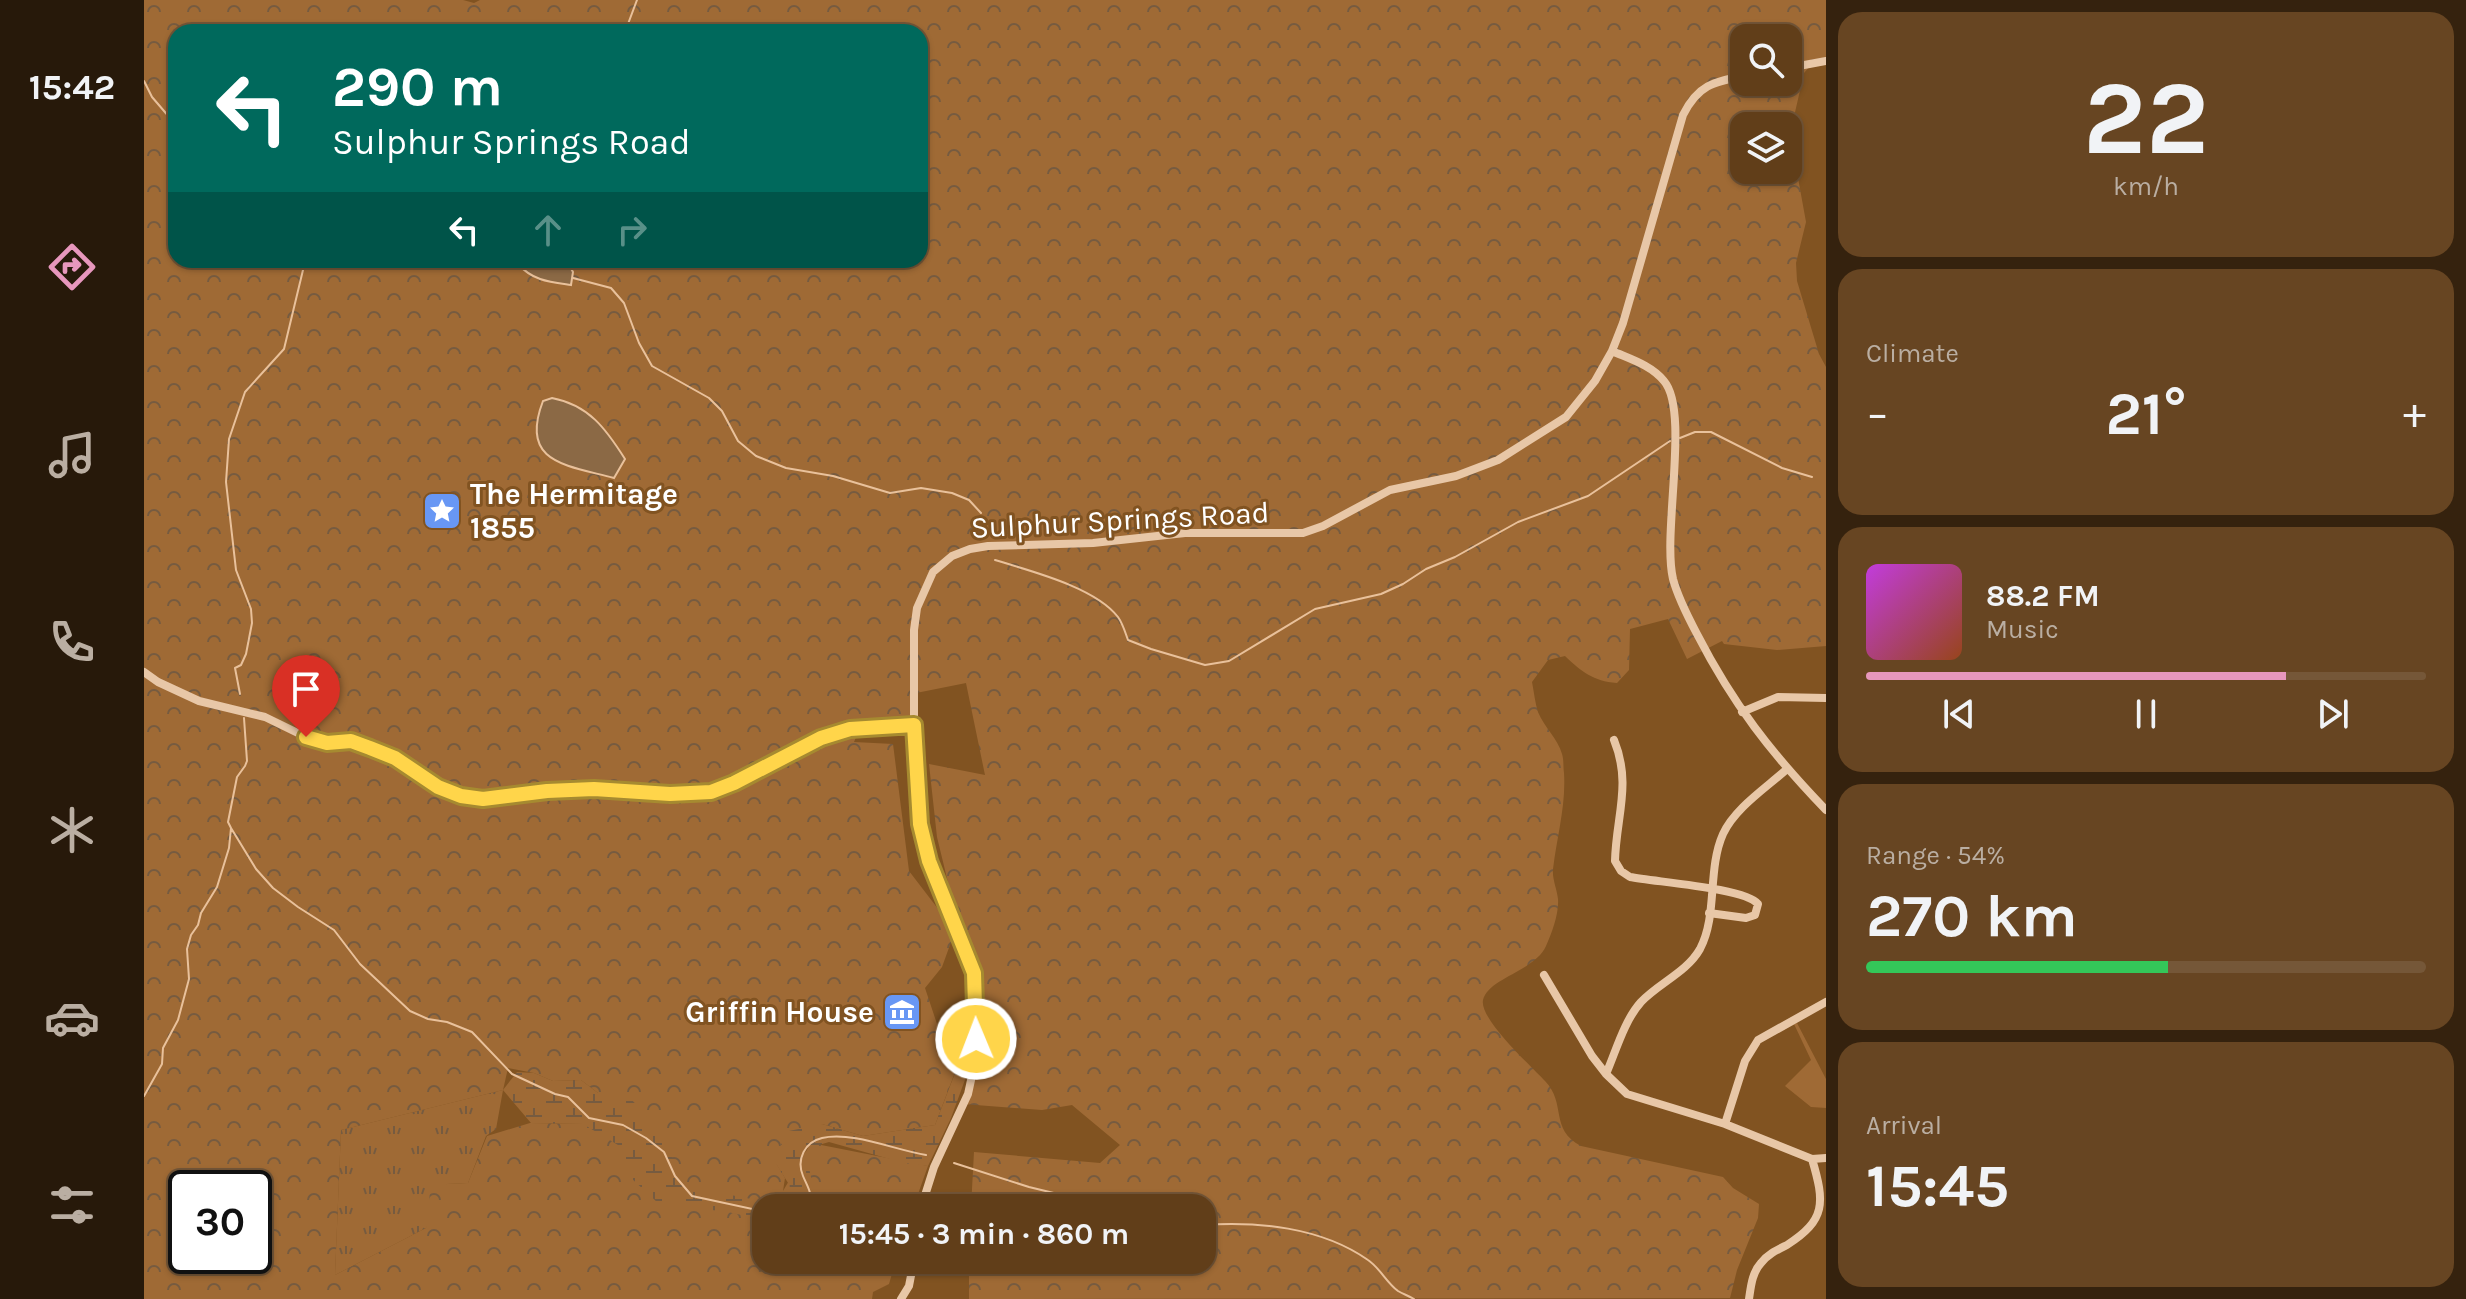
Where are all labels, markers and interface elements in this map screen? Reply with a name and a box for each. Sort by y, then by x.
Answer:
map controls [1730,24,1802,184]
button: search [1730,24,1802,96]
text: 290 m [332,54,503,119]
icon: left [200,56,304,160]
text: 22 [2083,58,2209,179]
text: 15:42 [29,66,115,108]
button: layers [1730,112,1802,184]
text: Sulphur Springs Road [332,121,691,163]
text: km/h [2113,171,2179,202]
icon: left [442,208,486,252]
icon: ahead [526,208,570,252]
icon: right [610,208,654,252]
icon: directions [44,239,100,295]
text: Climate [1866,338,1959,369]
text: 21° [2106,379,2187,449]
text: − [1866,388,1889,439]
text: + [2403,388,2426,439]
icon: music [44,427,100,483]
place label: The Hermitage 1855 [470,476,678,546]
place icon: The Hermitage 1855 [421,490,463,532]
street label: Sulphur Springs Road [970,494,1270,546]
text: 88.2 FM [1986,578,2100,614]
icon: phone [44,614,100,670]
text: Music [1986,614,2059,645]
pin [272,655,340,737]
icon: arrive [284,667,328,711]
icon: previous [1937,692,1981,736]
icon: pause [2124,692,2168,736]
icon: next [2311,692,2355,736]
icon: climate [44,802,100,858]
text: Range · 54% [1866,840,2005,871]
text: 270 km [1866,881,2078,951]
icon: car [44,990,100,1046]
museum icon: Griffin House [881,991,923,1033]
place label: Griffin House [685,994,874,1030]
position arrow [934,997,1018,1081]
text: Arrival [1866,1110,1942,1141]
text: 15:45 [1866,1151,2009,1221]
speed limit sign: 30 [168,1170,272,1274]
icon: filters [44,1177,100,1233]
text: 15:45 · 3 min · 860 m [839,1216,1129,1252]

